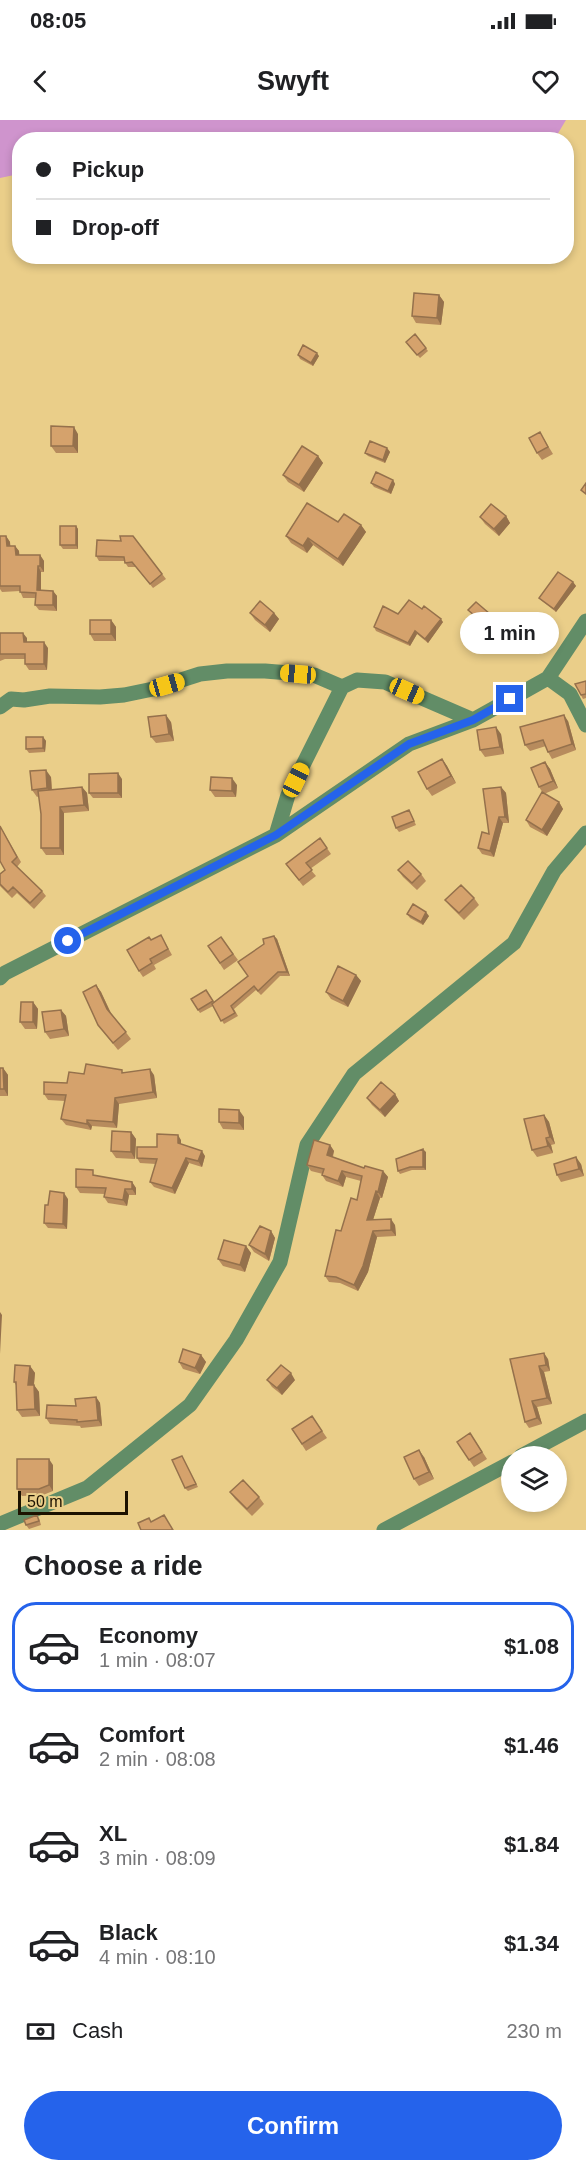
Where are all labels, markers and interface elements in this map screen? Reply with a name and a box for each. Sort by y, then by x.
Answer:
text: 08:05 [30,8,86,33]
icon: back [24,65,57,98]
icon: heart [529,65,562,98]
text: Swyft [257,66,329,96]
text: Pickup [72,157,144,182]
text: Drop-off [72,215,159,240]
callout: 1 min [460,612,560,654]
text: 1 min [483,622,536,644]
car [279,663,317,685]
car [147,671,187,699]
car [387,675,427,707]
route end [496,685,523,712]
car [280,760,312,800]
route start [54,927,81,954]
map controls [501,1446,567,1512]
button: layers [501,1446,567,1512]
scale bar [18,1488,128,1516]
text: 50 m [27,1493,63,1510]
text: Choose a ride [24,1551,203,1581]
icon: car [27,1620,81,1674]
text: Economy [99,1623,198,1648]
text: $1.08 [504,1634,559,1659]
text: 1 min · 08:07 [99,1649,216,1671]
icon: car [27,1719,81,1773]
text: Comfort [99,1722,185,1747]
text: $1.46 [504,1733,559,1758]
text: 2 min · 08:08 [99,1748,216,1770]
icon: car [27,1818,81,1872]
text: XL [99,1821,127,1846]
text: $1.84 [504,1832,559,1857]
text: 3 min · 08:09 [99,1847,216,1869]
icon: car [27,1917,81,1971]
text: Black [99,1920,158,1945]
text: $1.34 [504,1931,559,1956]
text: 4 min · 08:10 [99,1946,216,1968]
icon: cash [24,2015,57,2048]
text: Cash [72,2018,123,2043]
text: 230 m [506,2020,562,2042]
button: Confirm [24,2091,562,2160]

